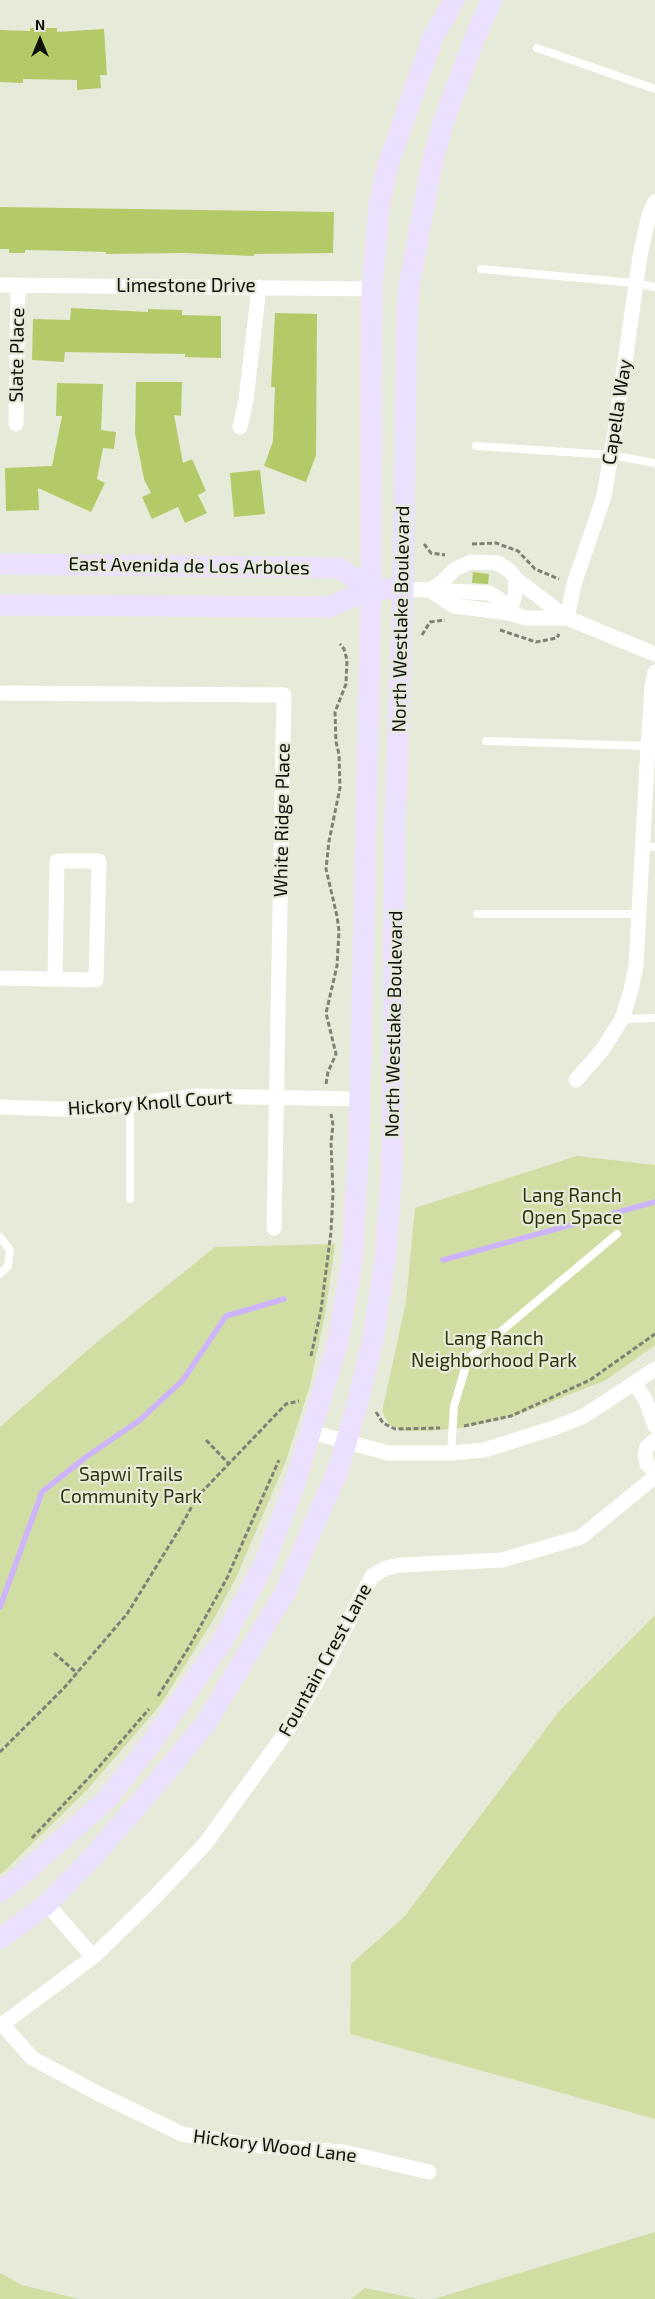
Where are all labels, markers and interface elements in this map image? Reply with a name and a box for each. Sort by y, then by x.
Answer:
north arrow [15,15,65,65]
text: N [35,16,45,33]
street label: Limestone Drive [116,275,256,297]
street label: Slate Place [5,307,29,403]
street label: Capella Way [597,358,637,466]
street label: North Westlake Boulevard [388,505,414,733]
street label: East Avenida de Los Arboles [68,552,310,580]
street label: White Ridge Place [269,743,295,897]
street label: North Westlake Boulevard [381,910,407,1138]
street label: Hickory Knoll Court [67,1086,233,1120]
park label: Lang Ranch Open Space [522,1185,622,1229]
park label: Lang Ranch Neighborhood Park [411,1328,577,1372]
park label: Sapwi Trails Community Park [60,1464,202,1508]
street label: Fountain Crest Lane [274,1580,376,1740]
street label: Hickory Wood Lane [192,2125,358,2167]

